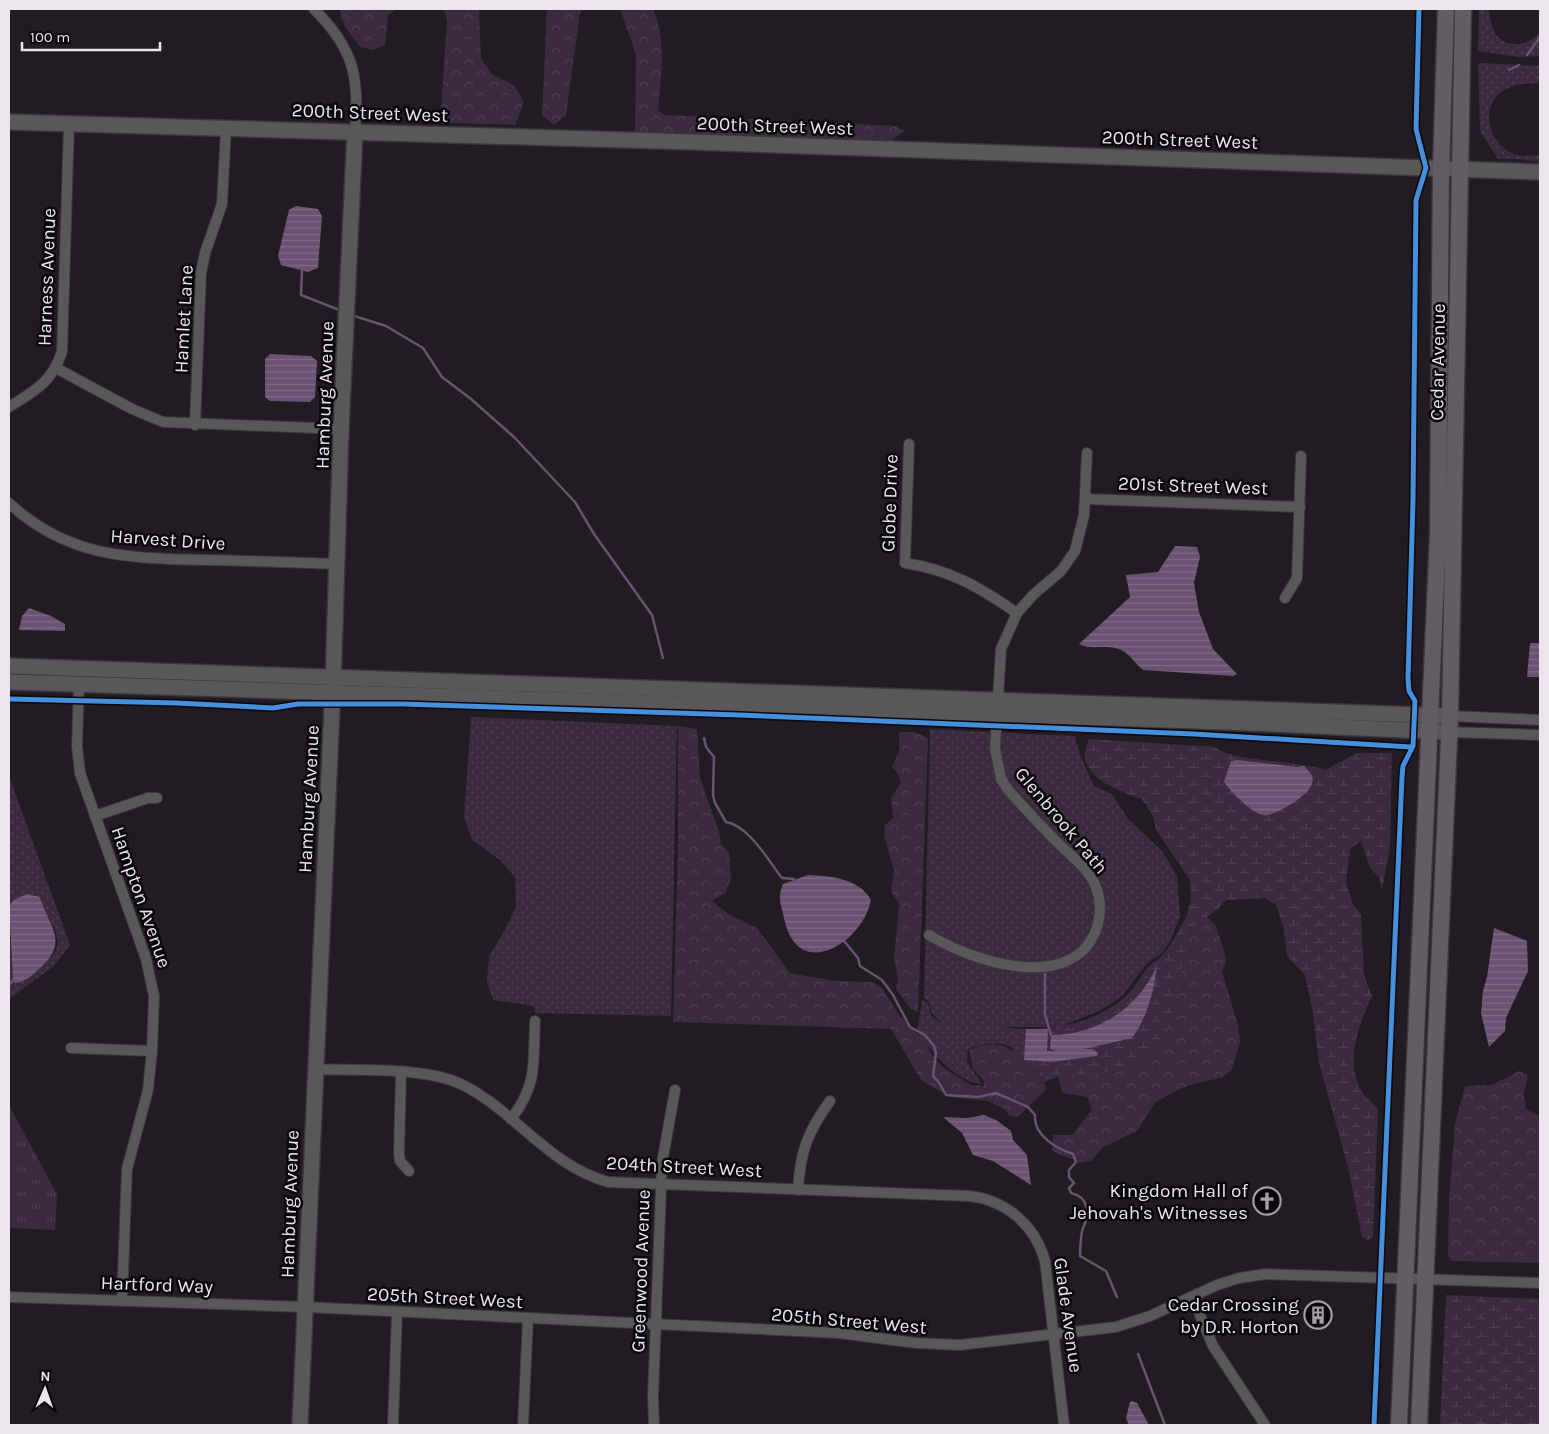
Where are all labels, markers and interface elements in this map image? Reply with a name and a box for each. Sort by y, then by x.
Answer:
scale bar [22,20,160,52]
text: 100 m [30,28,70,46]
street label: 200th Street West [291,99,449,127]
street label: 200th Street West [696,112,854,140]
street label: 200th Street West [1101,126,1259,154]
street label: Harness Avenue [34,208,60,347]
street label: Hamlet Lane [170,264,198,374]
street label: Cedar Avenue [1426,303,1450,421]
street label: Hamburg Avenue [311,321,339,469]
street label: Globe Drive [877,454,903,552]
street label: 201st Street West [1118,472,1268,500]
street label: Harvest Drive [110,525,226,555]
street label: Hamburg Avenue [294,725,324,874]
street label: Glenbrook Path [1010,763,1112,878]
street label: Hampton Avenue [107,824,176,971]
street label: Hamburg Avenue [276,1130,304,1278]
street label: 204th Street West [606,1152,762,1182]
place label: Kingdom Hall of Jehovah's Witnesses [1069,1180,1248,1224]
church icon: Kingdom Hall of Jehovah's Witnesses [1252,1186,1282,1216]
street label: Greenwood Avenue [627,1189,655,1353]
street label: Glade Avenue [1049,1256,1087,1374]
street label: Hartford Way [100,1272,214,1298]
street label: 205th Street West [366,1283,523,1313]
place label: Cedar Crossing by D.R. Horton [1168,1294,1299,1338]
building icon: Cedar Crossing by D.R. Horton [1303,1300,1333,1330]
street label: 205th Street West [770,1303,928,1339]
north arrow [20,1364,70,1414]
text: N [40,1368,51,1385]

